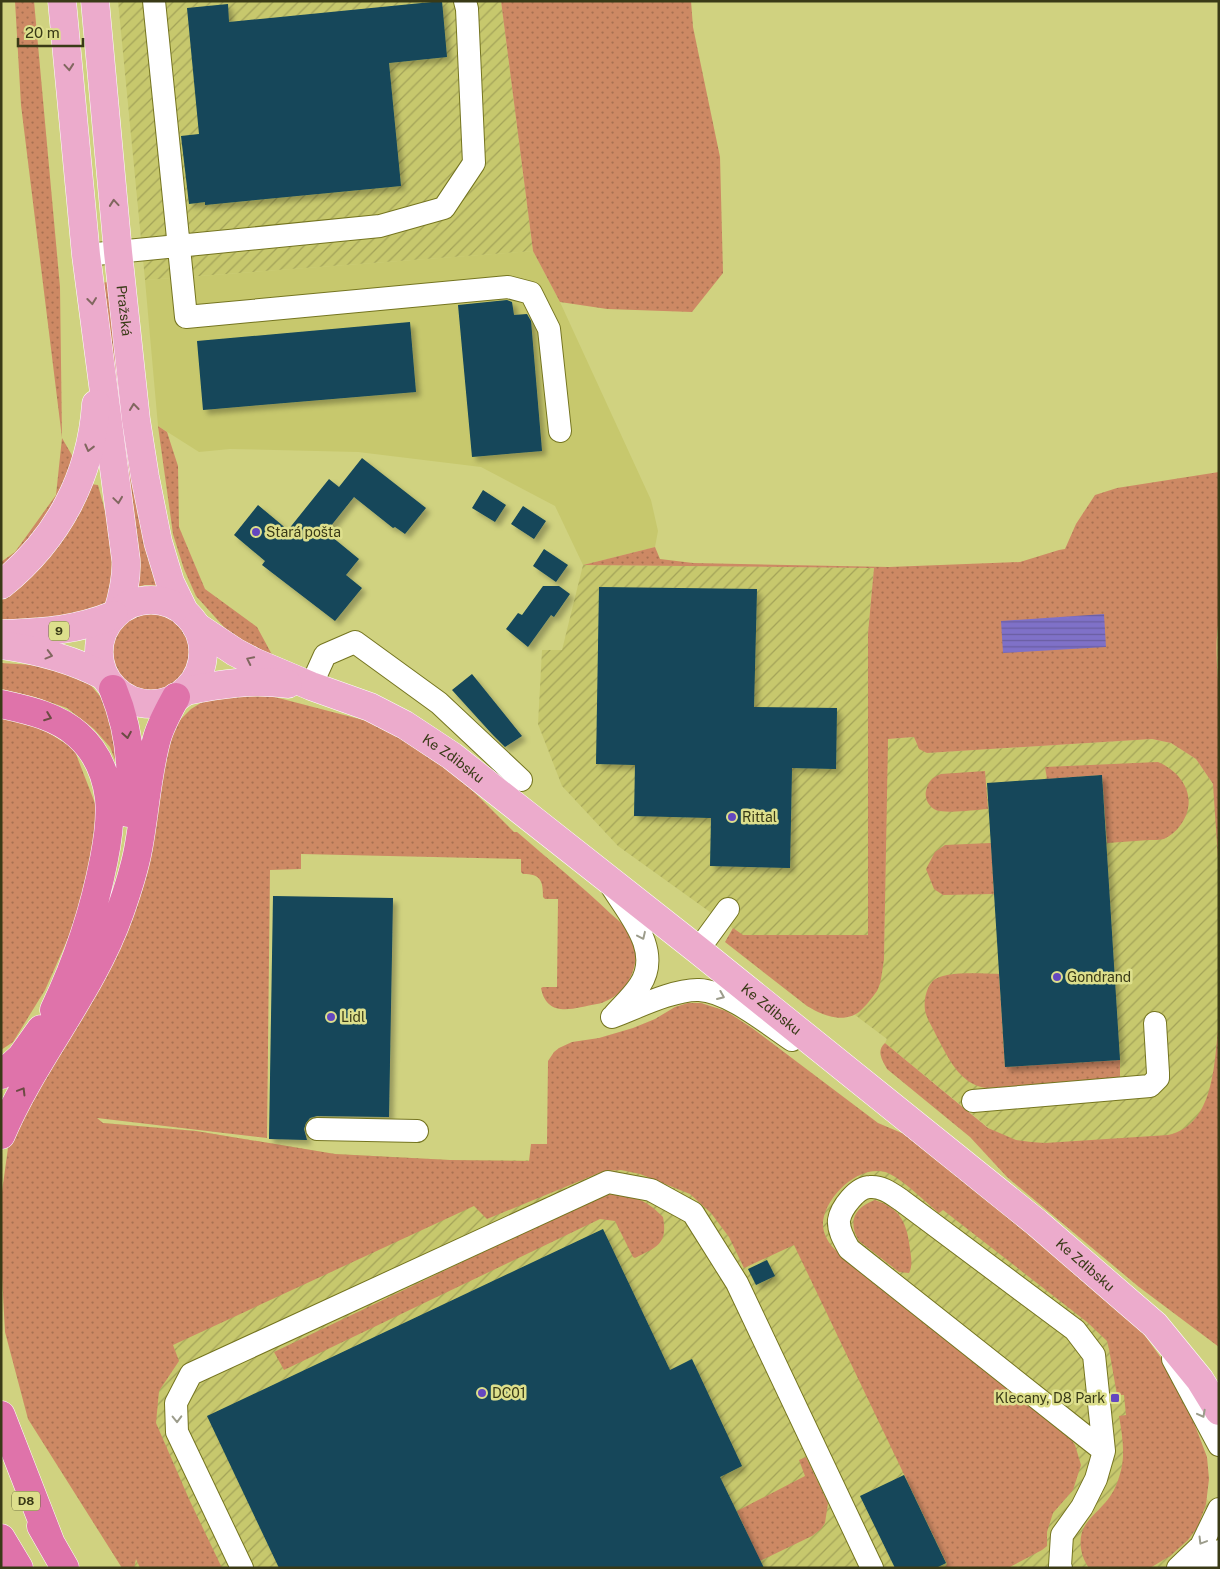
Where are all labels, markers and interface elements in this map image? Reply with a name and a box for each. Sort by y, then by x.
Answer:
scale bar [18,15,82,47]
text: 20 m [25,24,60,41]
one-way arrow [63,64,74,72]
one-way arrow [108,199,119,207]
street label: Pražská [114,284,135,337]
one-way arrow [86,297,97,305]
one-way arrow [129,403,140,411]
one-way arrow [84,443,95,452]
one-way arrow [112,496,123,504]
place label: Stará pošta [266,524,341,540]
marker: Stará pošta [250,526,262,538]
road number: 9 [49,622,69,640]
one-way arrow [44,649,53,659]
one-way arrow [246,655,255,666]
one-way arrow [43,711,52,722]
one-way arrow [121,731,131,740]
street label: Ke Zdibsku [419,731,487,786]
place label: Rittal [742,809,777,825]
marker: Rittal [726,811,738,823]
one-way arrow [636,931,646,940]
place label: Gondrand [1067,969,1131,985]
marker: Gondrand [1051,971,1063,983]
street label: Ke Zdibsku [738,980,805,1038]
one-way arrow [716,989,725,1000]
place label: Lidl [341,1009,365,1025]
marker: Lidl [325,1011,337,1023]
one-way arrow [16,1088,26,1097]
street label: Ke Zdibsku [1053,1235,1118,1295]
place label: DC01 [492,1385,526,1401]
marker: DC01 [476,1387,488,1399]
place label: Klecany, D8 Park [995,1390,1105,1406]
marker: Klecany, D8 Park [1109,1392,1121,1404]
one-way arrow [1196,1409,1206,1418]
one-way arrow [171,1415,182,1423]
road number: D8 [12,1492,40,1510]
one-way arrow [1199,1536,1209,1545]

